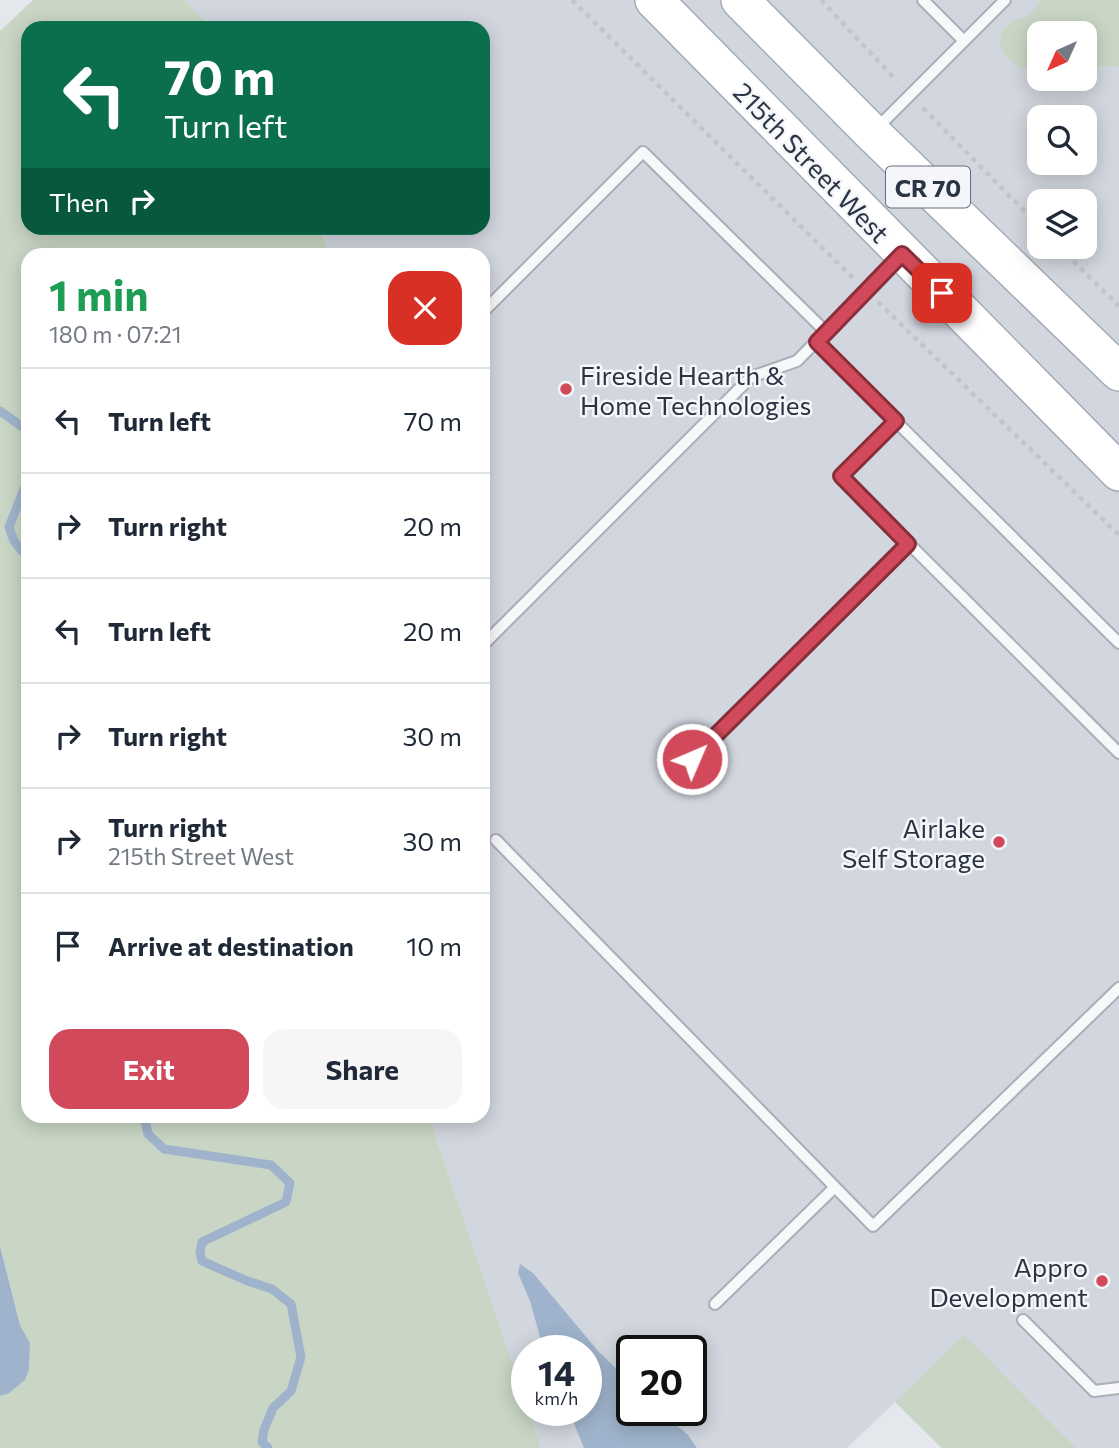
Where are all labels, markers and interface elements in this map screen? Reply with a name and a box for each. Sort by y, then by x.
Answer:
north arrow [1027,21,1097,91]
map controls [1027,21,1097,259]
text: 70 m [164,45,275,105]
icon: left [49,49,140,140]
street label: 215th Street West [728,76,896,248]
text: Turn left [164,105,288,145]
button: search [1027,105,1097,175]
road number: CR 70 [886,167,970,208]
icon: right [123,182,161,220]
text: Then [49,186,109,217]
button: layers [1027,189,1097,259]
pin [912,263,972,323]
text: 1 min [49,268,149,320]
button: close [388,271,462,345]
icon: arrive [923,274,961,312]
text: 180 m · 07:21 [49,320,182,348]
place label: Fireside Hearth & Home Technologies [580,359,811,420]
marker: Fireside Hearth & Home Technologies [558,381,574,397]
icon: left [49,402,87,440]
text: Turn left [108,405,211,436]
text: 70 m [404,405,462,436]
icon: right [49,507,87,545]
text: Turn right [108,510,227,541]
text: 20 m [403,510,462,541]
icon: left [49,612,87,650]
text: Turn left [108,615,211,646]
text: 20 m [403,615,462,646]
icon: right [49,717,87,755]
text: Turn right [108,720,227,751]
text: 30 m [403,720,462,751]
position arrow [655,722,729,796]
text: Turn right [108,811,227,842]
place label: Airlake Self Storage [842,812,985,873]
icon: right [49,822,87,860]
text: 30 m [403,825,462,856]
marker: Airlake Self Storage [991,834,1007,850]
text: 215th Street West [108,842,294,870]
icon: arrive [49,927,87,965]
text: Arrive at destination [108,930,354,961]
text: 10 m [406,930,462,961]
button: Exit [49,1029,249,1109]
button: Share [263,1029,462,1109]
place label: Appro Development [929,1251,1088,1312]
marker: Appro Development [1094,1273,1110,1289]
speed limit sign: 20 [616,1335,707,1426]
text: 14 [538,1350,575,1393]
text: km/h [535,1387,578,1409]

